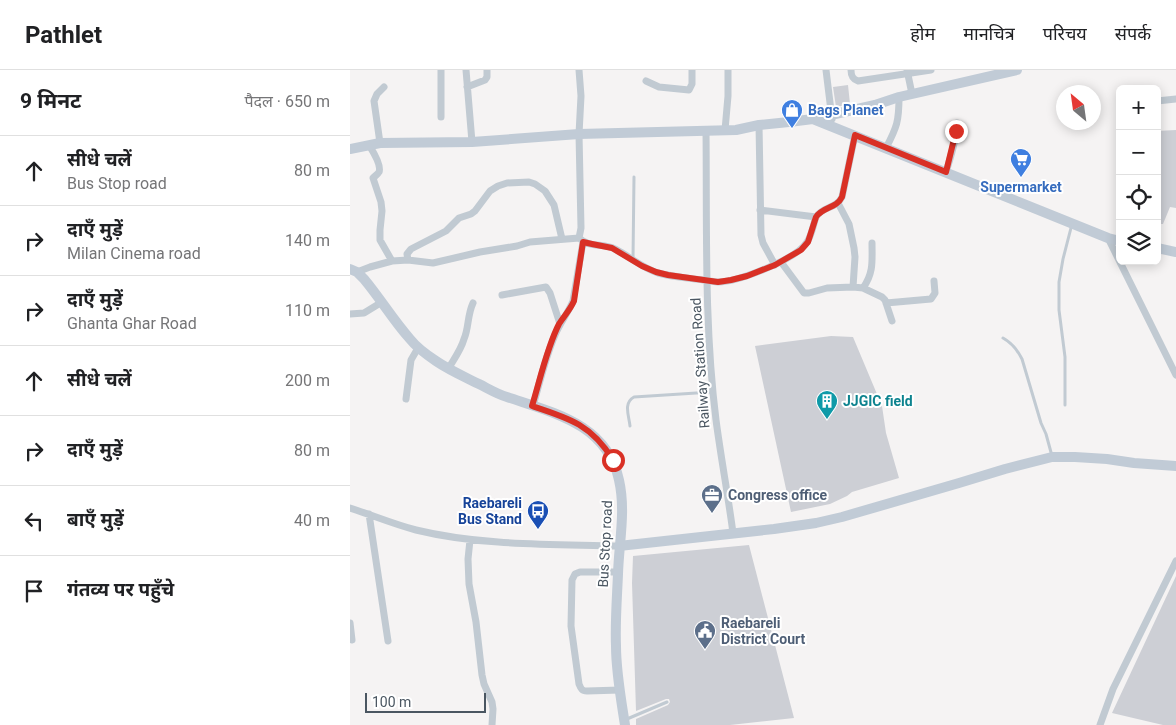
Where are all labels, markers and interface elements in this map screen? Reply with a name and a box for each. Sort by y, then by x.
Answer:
text: Pathlet [25,21,102,49]
text: होम [910,23,935,44]
text: मानचित्र [963,23,1015,44]
text: परिचय [1043,23,1087,44]
text: संपर्क [1115,23,1151,44]
north arrow [1056,85,1101,130]
map controls [1116,85,1161,265]
button: + [1116,85,1161,130]
text: 9 मिनट [20,89,81,113]
text: पैदल · 650 m [244,92,330,111]
shop icon: Bags Planet [780,98,804,129]
place label: Bags Planet [808,102,884,118]
route end [945,120,968,143]
button: − [1116,130,1161,175]
supermarket icon: Supermarket [1009,147,1033,178]
text: सीधे चलें [67,148,132,171]
icon: ahead [20,157,48,185]
text: 80 m [294,161,330,180]
text: Bus Stop road [67,174,167,193]
button: locate [1116,175,1161,220]
place label: Supermarket [980,179,1062,195]
text: दाएँ मुड़ें [67,218,123,241]
button: layers [1116,220,1161,265]
icon: right [20,227,48,255]
text: 140 m [285,231,330,250]
text: Milan Cinema road [67,244,201,263]
text: दाएँ मुड़ें [67,288,123,311]
icon: right [20,297,48,325]
street label: Railway Station Road [687,297,713,429]
text: 110 m [285,301,330,320]
text: Ghanta Ghar Road [67,314,197,333]
icon: ahead [20,367,48,395]
text: सीधे चलें [67,368,132,391]
text: 200 m [285,371,330,390]
building icon: JJGIC field [815,389,839,420]
place label: JJGIC field [843,393,913,409]
icon: right [20,437,48,465]
text: दाएँ मुड़ें [67,438,123,461]
text: 80 m [294,441,330,460]
route start [602,449,625,472]
office icon: Congress office [700,483,724,514]
place label: Congress office [728,487,828,503]
place label: Raebareli Bus Stand [458,495,522,527]
bus stop icon: Raebareli Bus Stand [526,499,550,530]
street label: Bus Stop road [595,500,615,588]
icon: left [20,507,48,535]
text: बाएँ मुड़ें [67,508,124,531]
text: 40 m [294,511,330,530]
icon: arrive [20,577,48,605]
text: गंतव्य पर पहुँचे [67,578,174,601]
place label: Raebareli District Court [721,615,805,647]
public building icon: Raebareli District Court [693,619,717,650]
scale bar [365,690,486,713]
text: 100 m [372,694,411,710]

